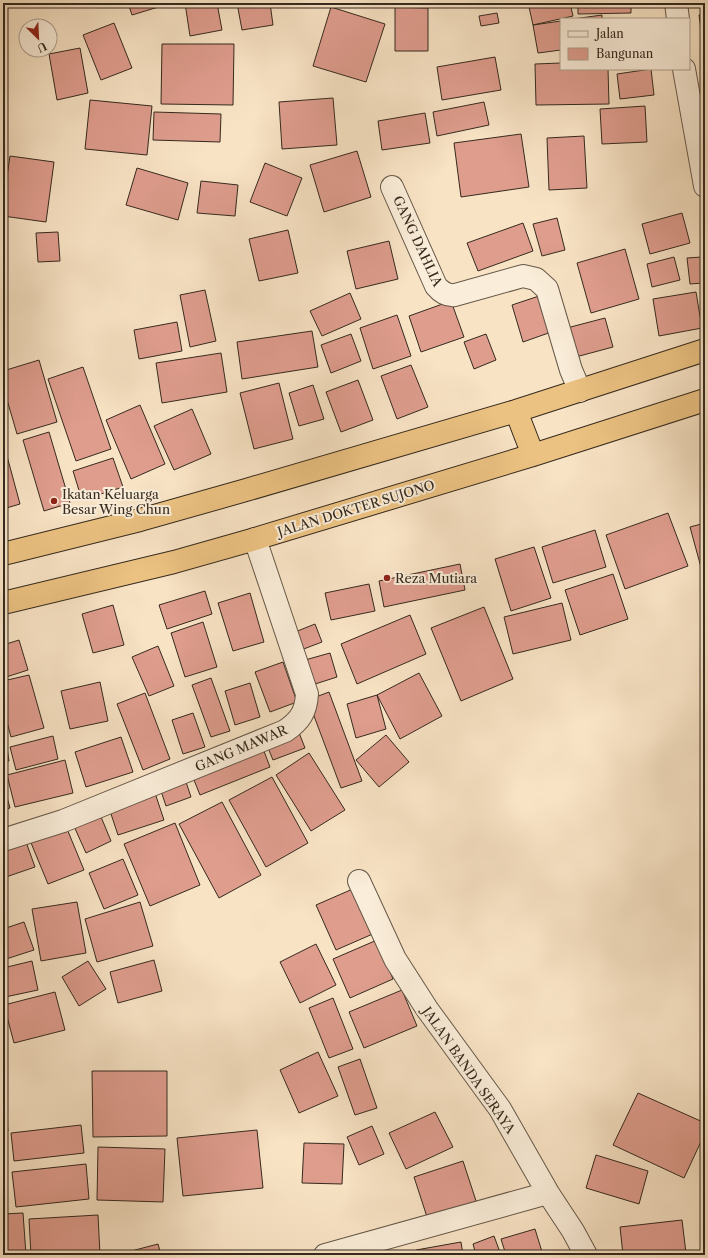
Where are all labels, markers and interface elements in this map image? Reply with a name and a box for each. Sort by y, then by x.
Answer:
north arrow [18,18,58,58]
legend [560,18,690,70]
text: Jalan [594,26,624,41]
text: U [35,39,49,55]
text: Bangunan [596,46,654,61]
street label: GANG DAHLIA [390,193,446,289]
street label: JALAN DOKTER SUJONO [274,476,437,540]
place label: Ikatan Keluarga Besar Wing Chun [62,486,170,517]
marker: Ikatan Keluarga Besar Wing Chun [49,496,59,506]
place label: Reza Mutiara [395,570,477,586]
marker: Reza Mutiara [382,573,392,583]
street label: GANG MAWAR [192,721,291,775]
street label: JALAN BANDA SERAYA [418,1002,519,1137]

